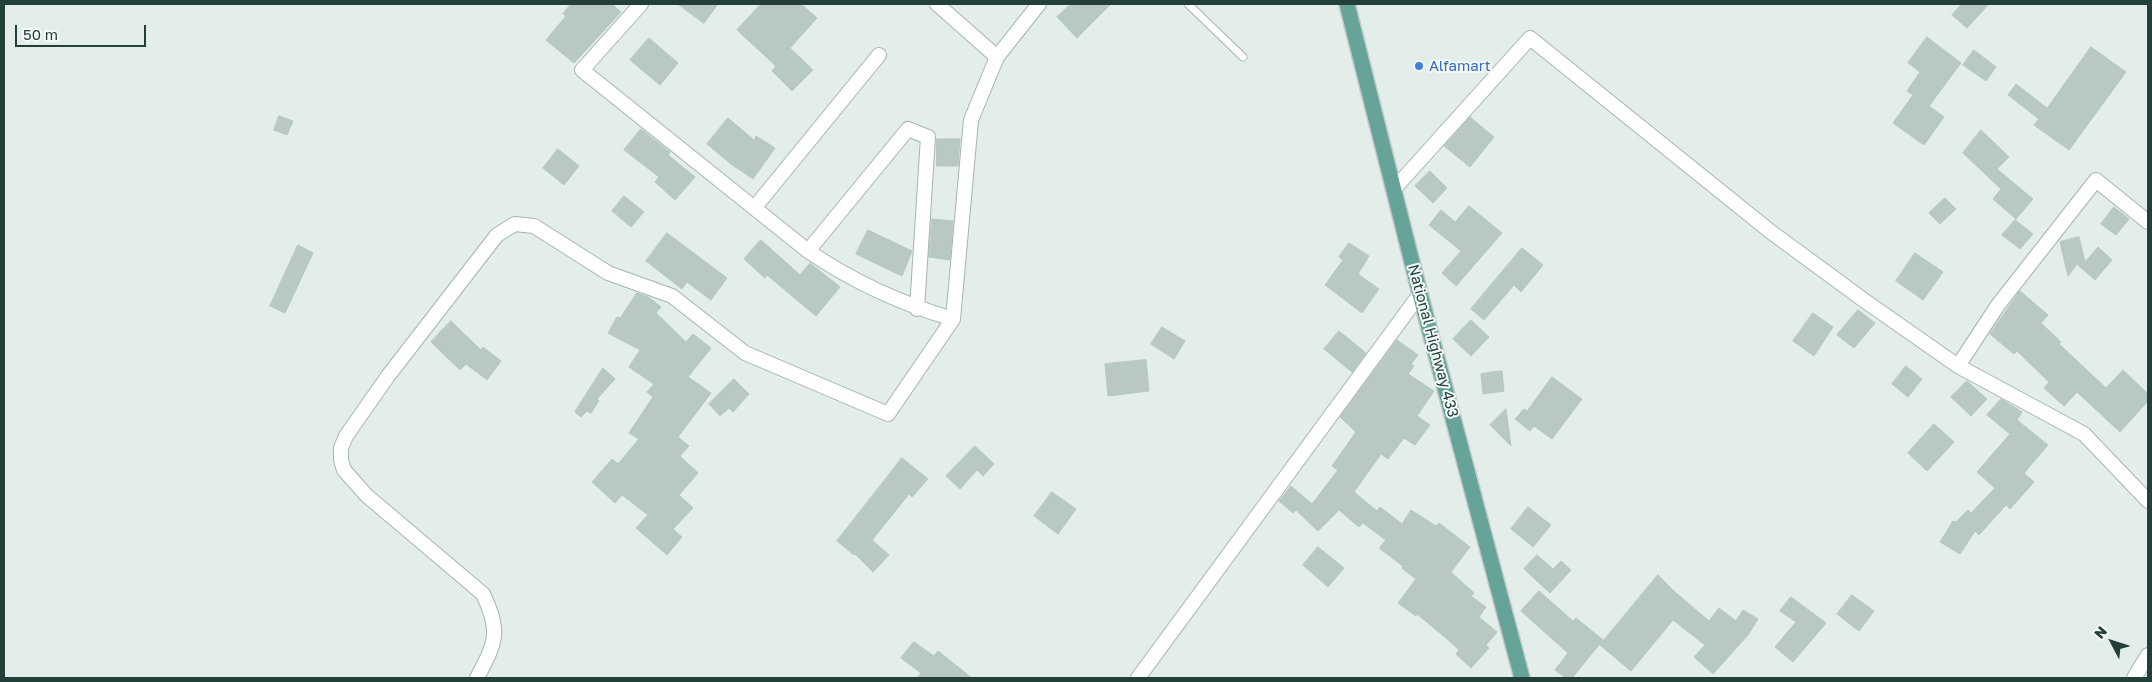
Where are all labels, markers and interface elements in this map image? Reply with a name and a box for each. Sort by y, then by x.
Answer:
scale bar [18,15,149,47]
text: 50 m [23,25,58,43]
place label: Alfamart [1429,57,1491,75]
marker: Alfamart [1413,60,1425,72]
street label: National Highway 433 [1404,263,1462,419]
north arrow [2087,617,2137,667]
text: N [2090,623,2110,642]

